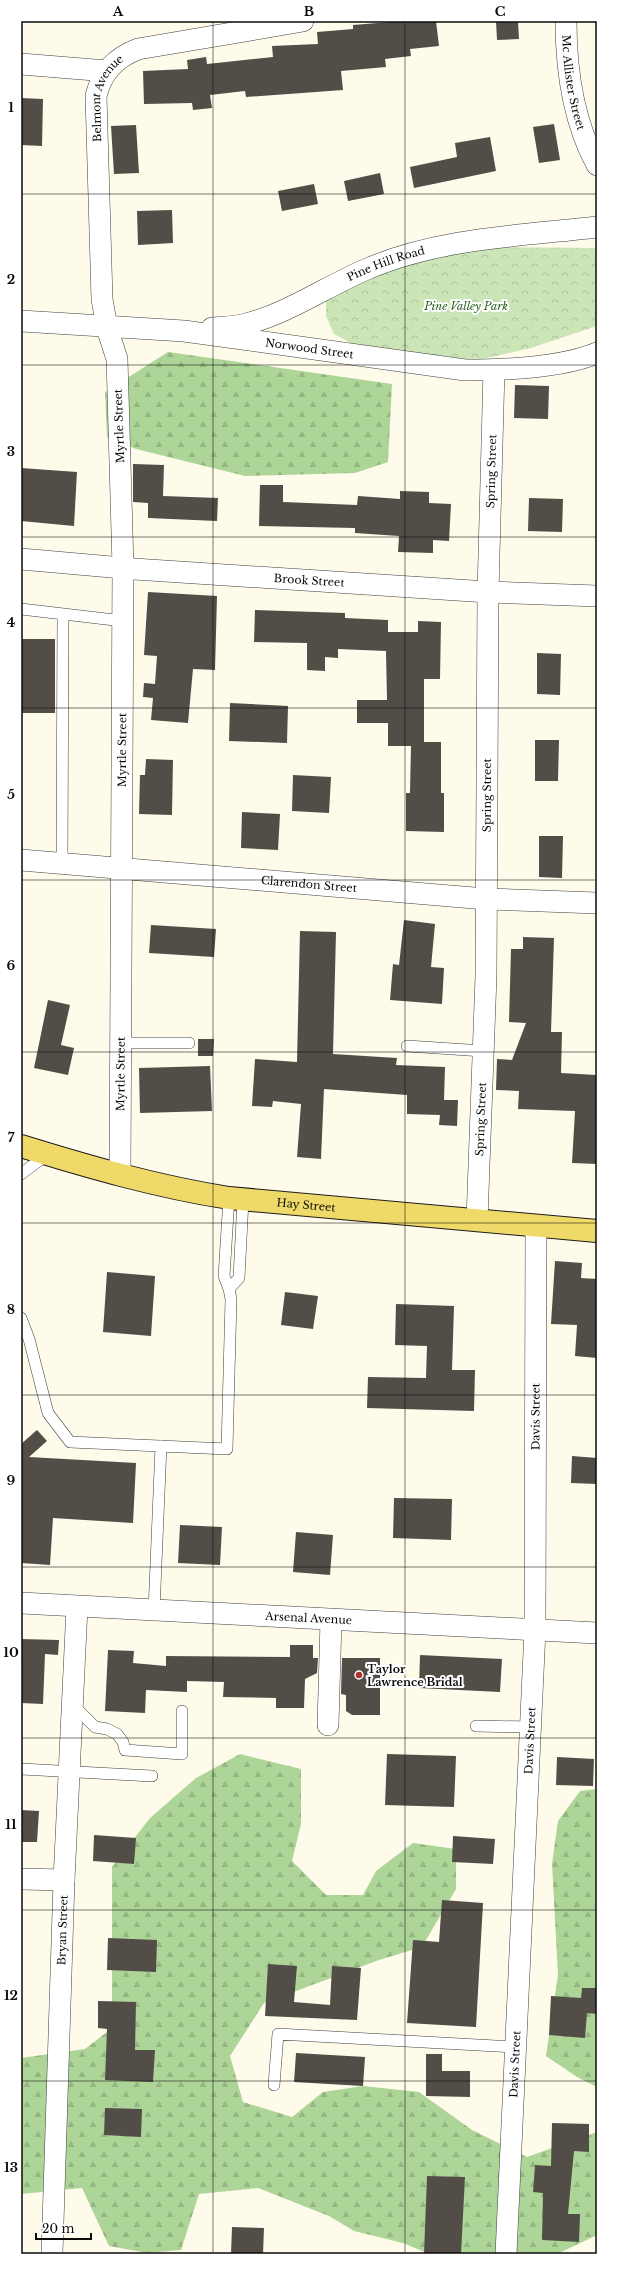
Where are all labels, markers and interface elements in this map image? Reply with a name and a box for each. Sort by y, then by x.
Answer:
text: A [112,3,124,20]
text: B [304,3,314,20]
text: C [495,3,506,20]
street label: Mc Allister Street [559,34,589,133]
street label: Belmont Avenue [89,52,126,142]
text: 1 [8,99,14,116]
street label: Pine Hill Road [345,243,427,284]
text: 2 [7,271,15,288]
park label: Pine Valley Park [423,299,508,313]
street label: Norwood Street [264,335,356,362]
street label: Myrtle Street [111,388,127,463]
street label: Spring Street [483,433,499,508]
text: 3 [7,443,15,460]
street label: Brook Street [273,571,346,590]
text: 4 [7,614,16,631]
street label: Myrtle Street [115,712,129,787]
street label: Spring Street [480,757,494,832]
text: 5 [7,786,15,803]
street label: Clarendon Street [261,873,358,895]
text: 6 [7,957,16,974]
street label: Myrtle Street [113,1036,128,1111]
street label: Spring Street [472,1081,489,1156]
text: 7 [8,1129,15,1146]
street label: Hay Street [276,1195,337,1215]
text: 8 [7,1301,15,1318]
street label: Davis Street [528,1382,543,1450]
text: 9 [7,1472,16,1489]
street label: Arsenal Avenue [264,1609,352,1627]
text: 10 [3,1644,19,1661]
place label: Taylor Lawrence Bridal [367,1662,463,1689]
marker: Taylor Lawrence Bridal [354,1670,364,1680]
street label: Davis Street [521,1706,538,1775]
text: 11 [5,1816,17,1833]
street label: Bryan Street [54,1894,71,1966]
text: 12 [4,1987,18,2004]
street label: Davis Street [506,2029,523,2098]
text: 13 [4,2159,18,2176]
scale bar [36,2215,91,2241]
text: 20 m [42,2221,74,2236]

